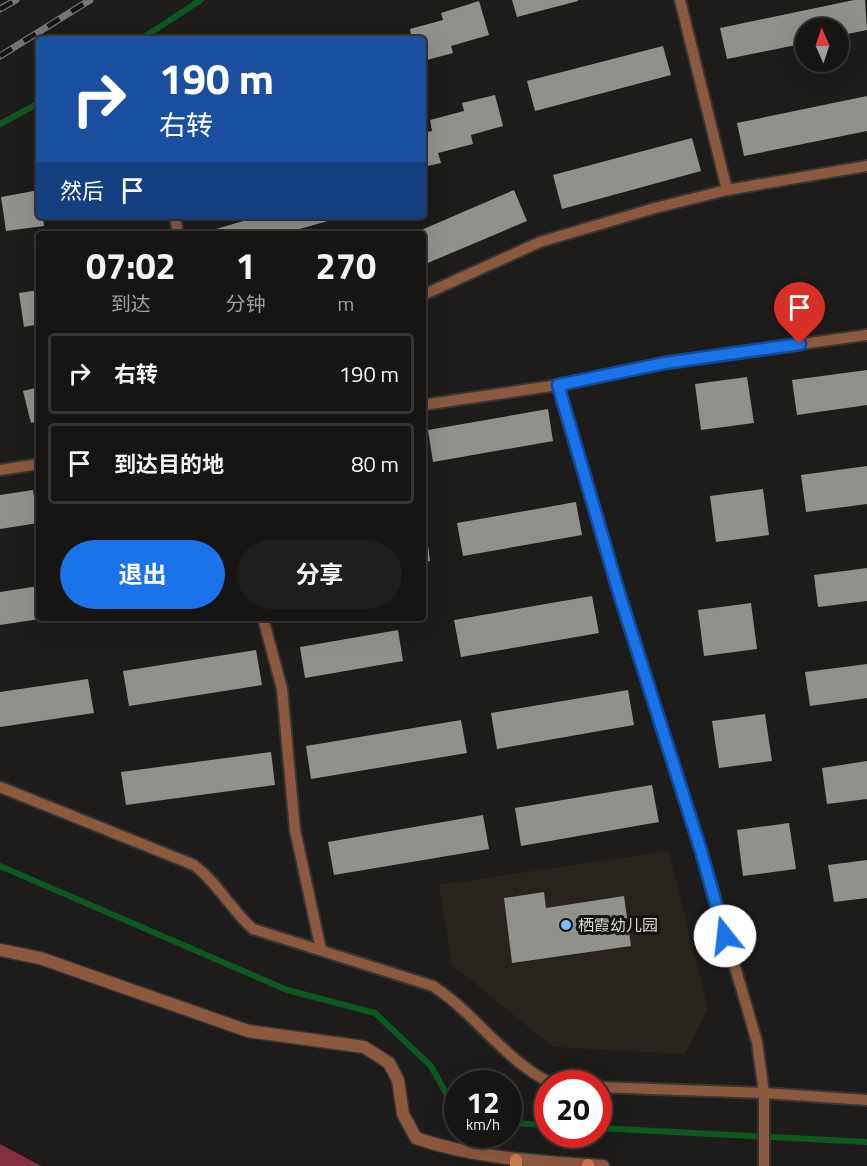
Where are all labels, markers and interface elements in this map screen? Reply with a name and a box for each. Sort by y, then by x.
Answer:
north arrow [795,18,849,72]
map controls [795,18,849,72]
text: 190 m [159,46,274,110]
icon: right [60,60,138,138]
text: 右转 [159,104,213,145]
text: 然后 [60,174,104,208]
icon: arrive [116,174,149,207]
text: 07:02 [86,238,176,293]
text: 1 [236,238,256,293]
text: 270 [316,238,376,293]
pin [774,282,825,344]
text: 到达 [111,288,151,319]
text: 分钟 [226,288,266,319]
text: m [337,288,354,319]
icon: arrive [783,291,816,324]
icon: right [63,357,96,390]
text: 右转 [114,357,158,391]
text: 190 m [339,357,399,391]
icon: arrive [63,447,96,480]
text: 到达目的地 [114,447,224,481]
text: 80 m [351,447,399,481]
button: 退出 [60,540,225,609]
button: 分享 [237,540,402,609]
position arrow [693,904,757,968]
place label: 栖霞幼儿园 [578,913,658,937]
marker: 栖霞幼儿园 [559,918,573,932]
speed limit sign: 20 [534,1070,612,1148]
text: 12 [466,1079,500,1125]
text: km/h [466,1113,500,1136]

